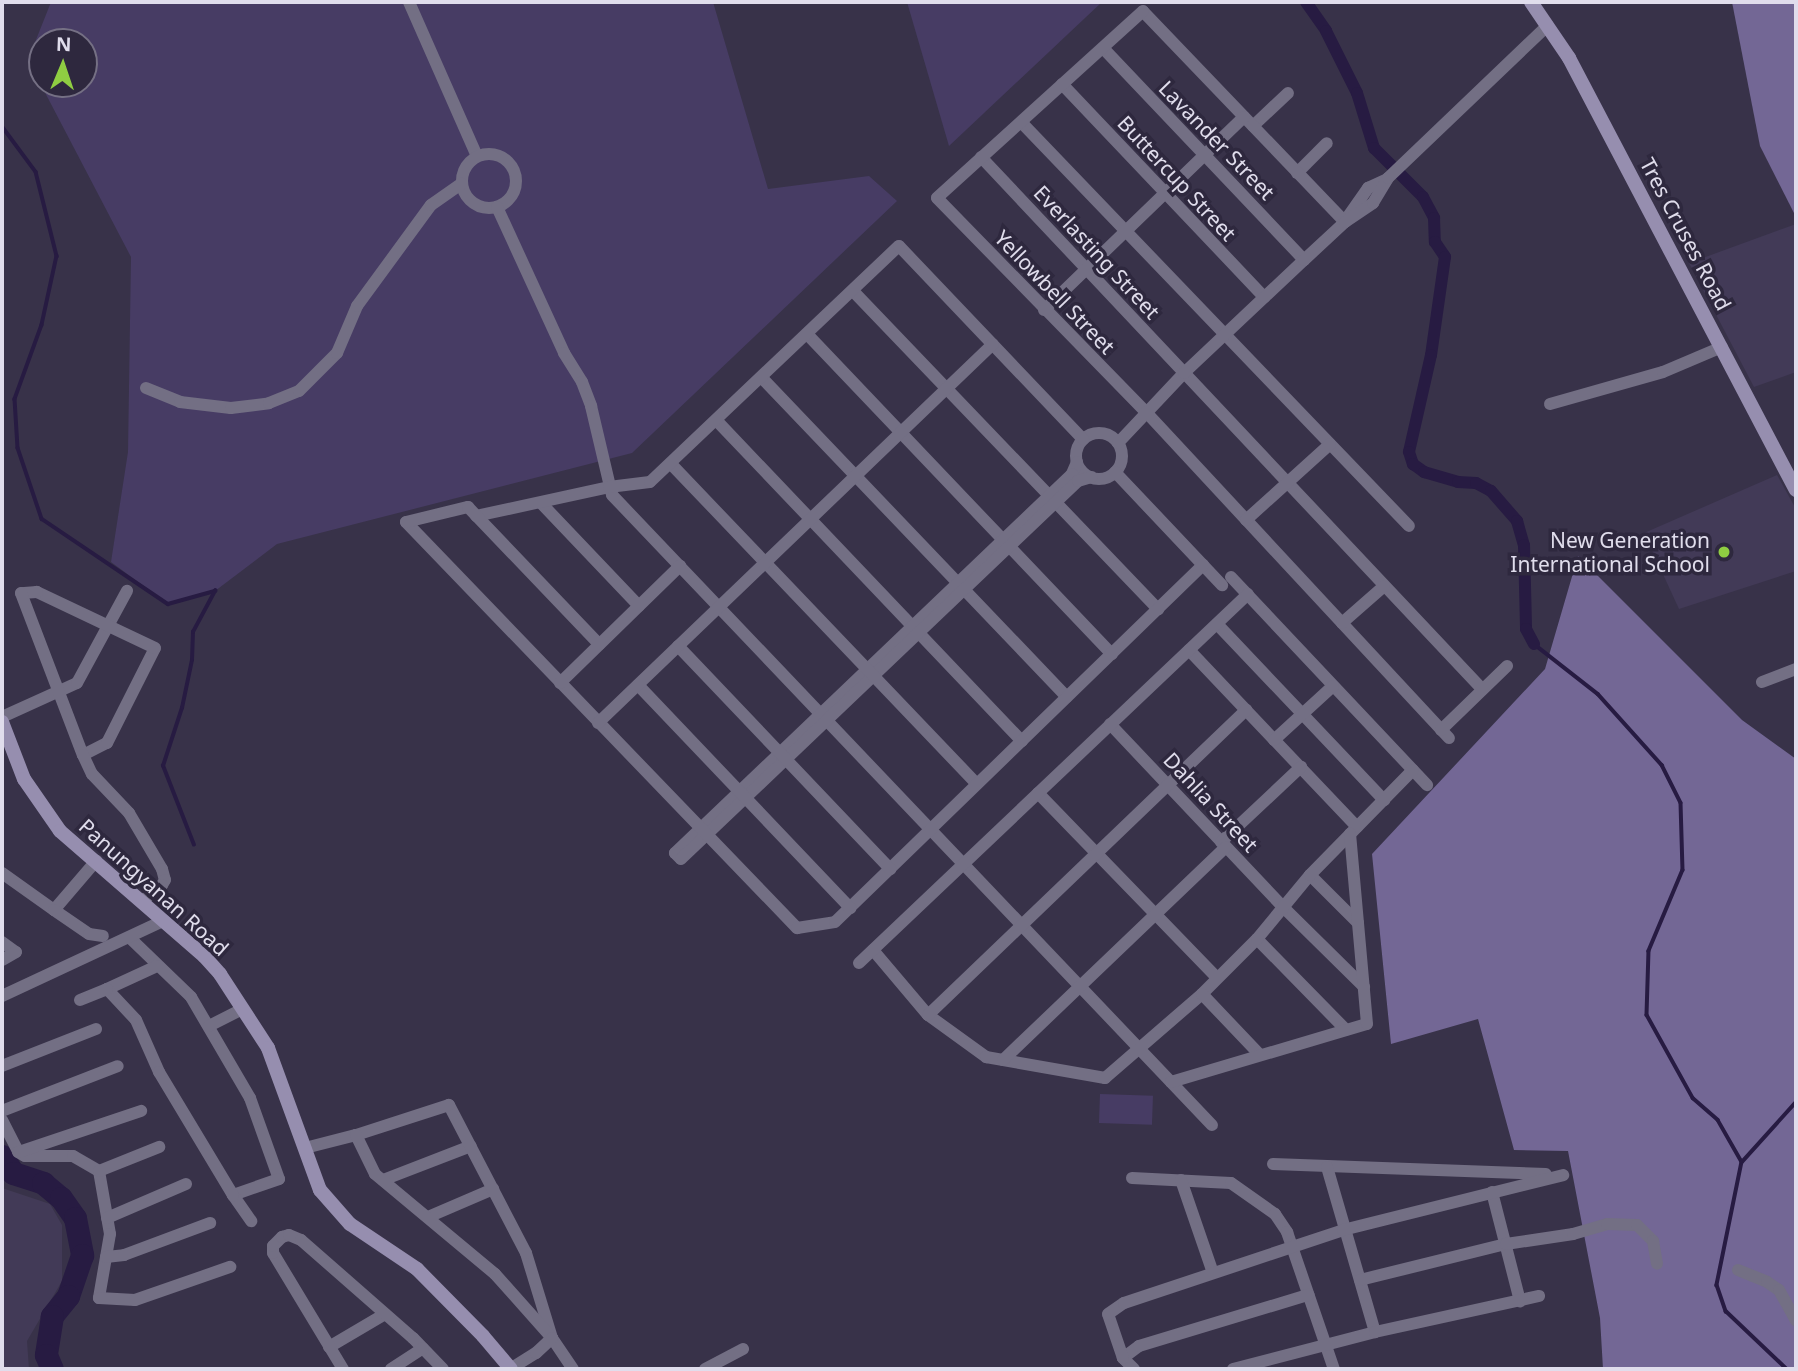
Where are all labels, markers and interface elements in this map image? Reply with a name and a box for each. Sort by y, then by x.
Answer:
north arrow [28,28,98,98]
text: N [55,31,72,57]
street label: Lavander Street [1154,75,1280,205]
street label: Buttercup Street [1113,110,1241,246]
street label: Tres Cruses Road [1635,153,1737,315]
street label: Everlasting Street [1029,180,1165,324]
street label: Yellowbell Street [990,225,1120,359]
place label: New Generation International School [1510,527,1710,577]
marker: New Generation International School [1716,544,1732,560]
street label: Dahlia Street [1159,747,1263,857]
street label: Panungyanan Road [74,813,234,961]

